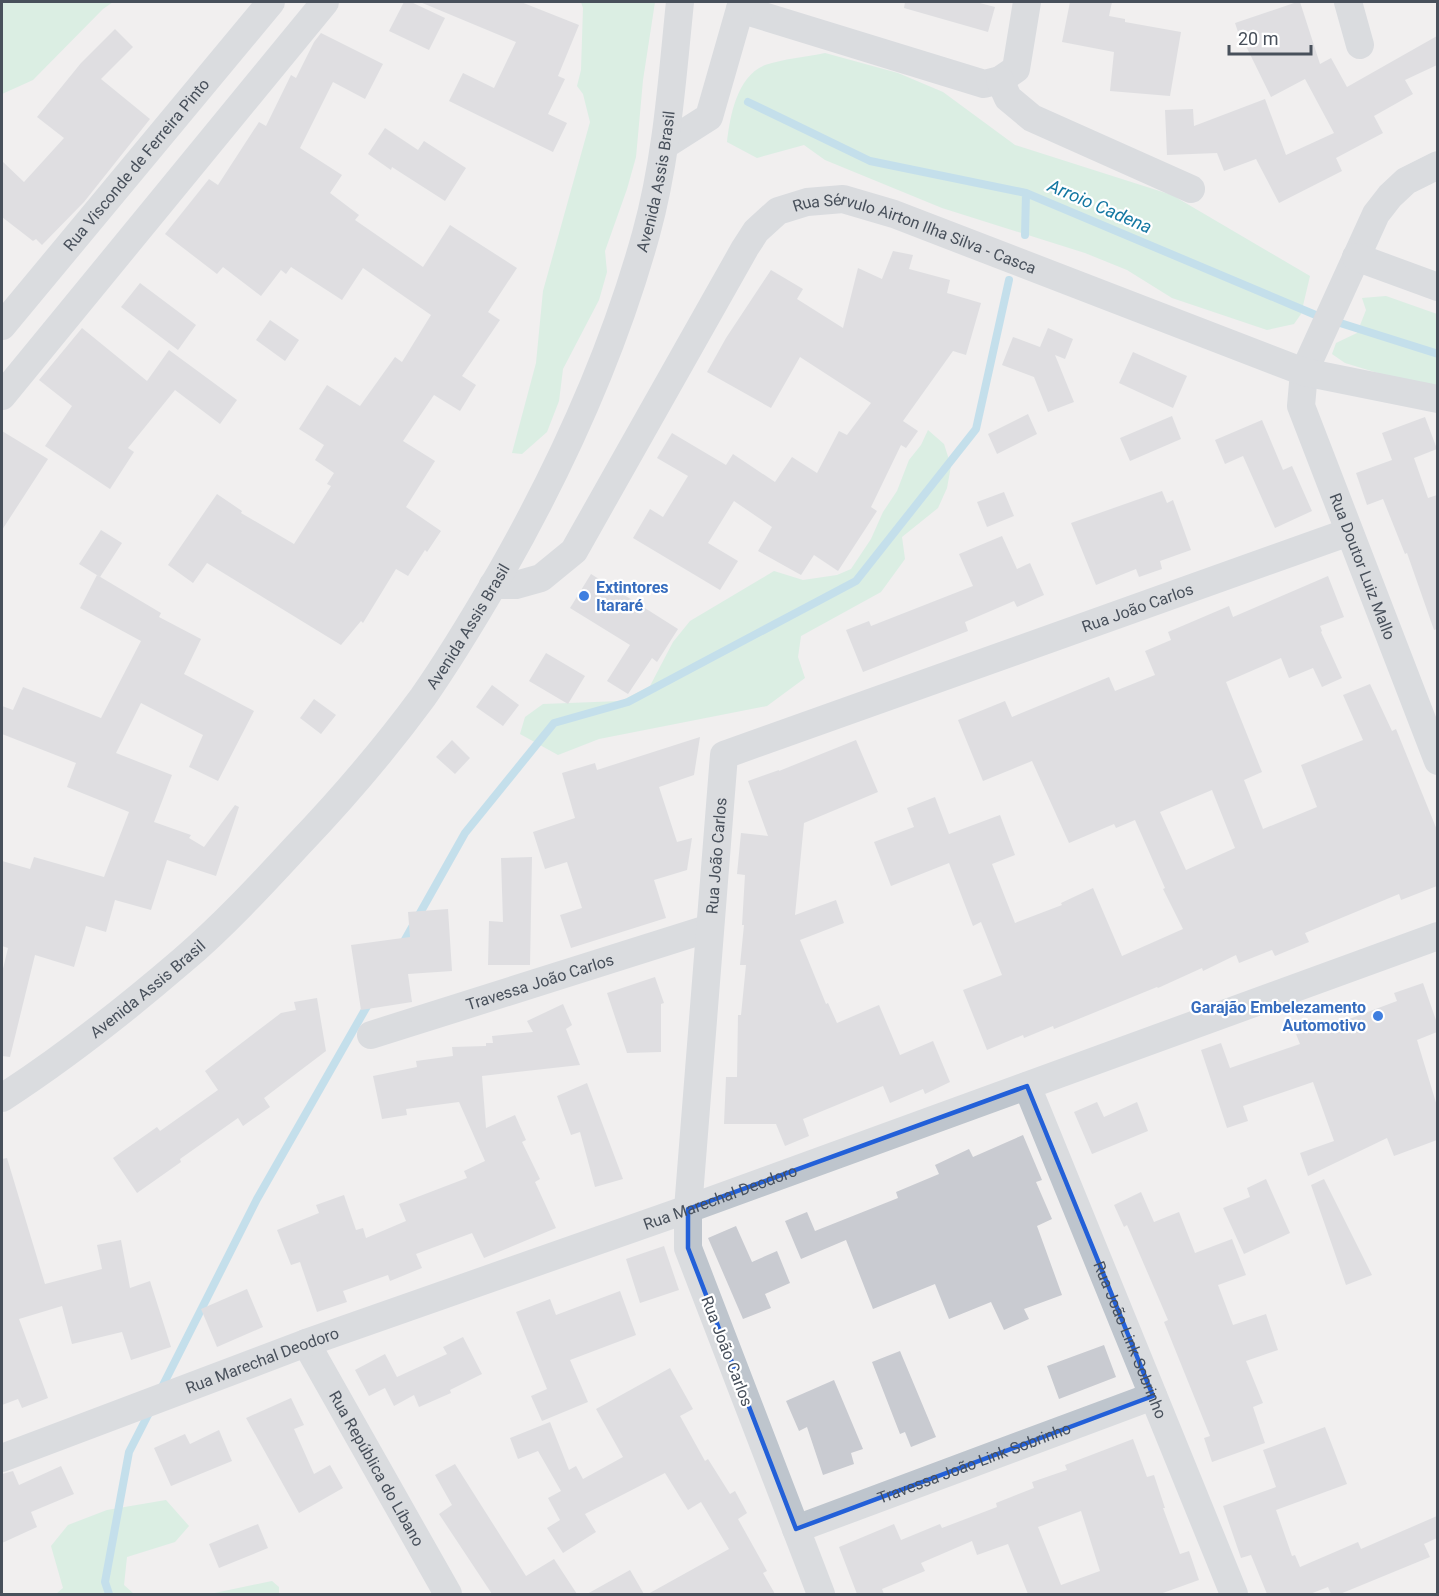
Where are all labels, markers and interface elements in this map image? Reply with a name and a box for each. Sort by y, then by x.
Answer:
scale bar [1229,18,1312,56]
text: 20 m [1238,28,1278,49]
street label: Rua Visconde de Ferreira Pinto [59,74,213,254]
street label: Avenida Assis Brasil [632,110,678,254]
water label: Arroio Cadena [1044,174,1155,237]
street label: Rua Sérvulo Airton Ilha Silva - Casca [790,189,1039,277]
street label: Rua Doutor Luiz Mallo [1326,490,1400,642]
street label: Avenida Assis Brasil [422,560,513,693]
place label: Extintores Itararé [596,578,669,615]
street label: Rua João Carlos [1079,579,1196,636]
marker: Extintores Itararé [577,589,591,603]
street label: Rua João Carlos [702,797,730,915]
street label: Avenida Assis Brasil [86,936,209,1042]
street label: Travessa João Carlos [464,950,616,1014]
place label: Garajão Embelezamento Automotivo [1191,998,1366,1035]
marker: Garajão Embelezamento Automotivo [1371,1009,1385,1023]
street label: Rua Marechal Deodoro [641,1161,800,1234]
street label: Rua João Link Sobrinho [1090,1258,1171,1421]
street label: Rua João Carlos [697,1293,757,1409]
street label: Rua Marechal Deodoro [183,1323,341,1397]
street label: Rua República do Líbano [325,1387,428,1549]
street label: Travessa João Link Sobrinho [875,1418,1073,1507]

